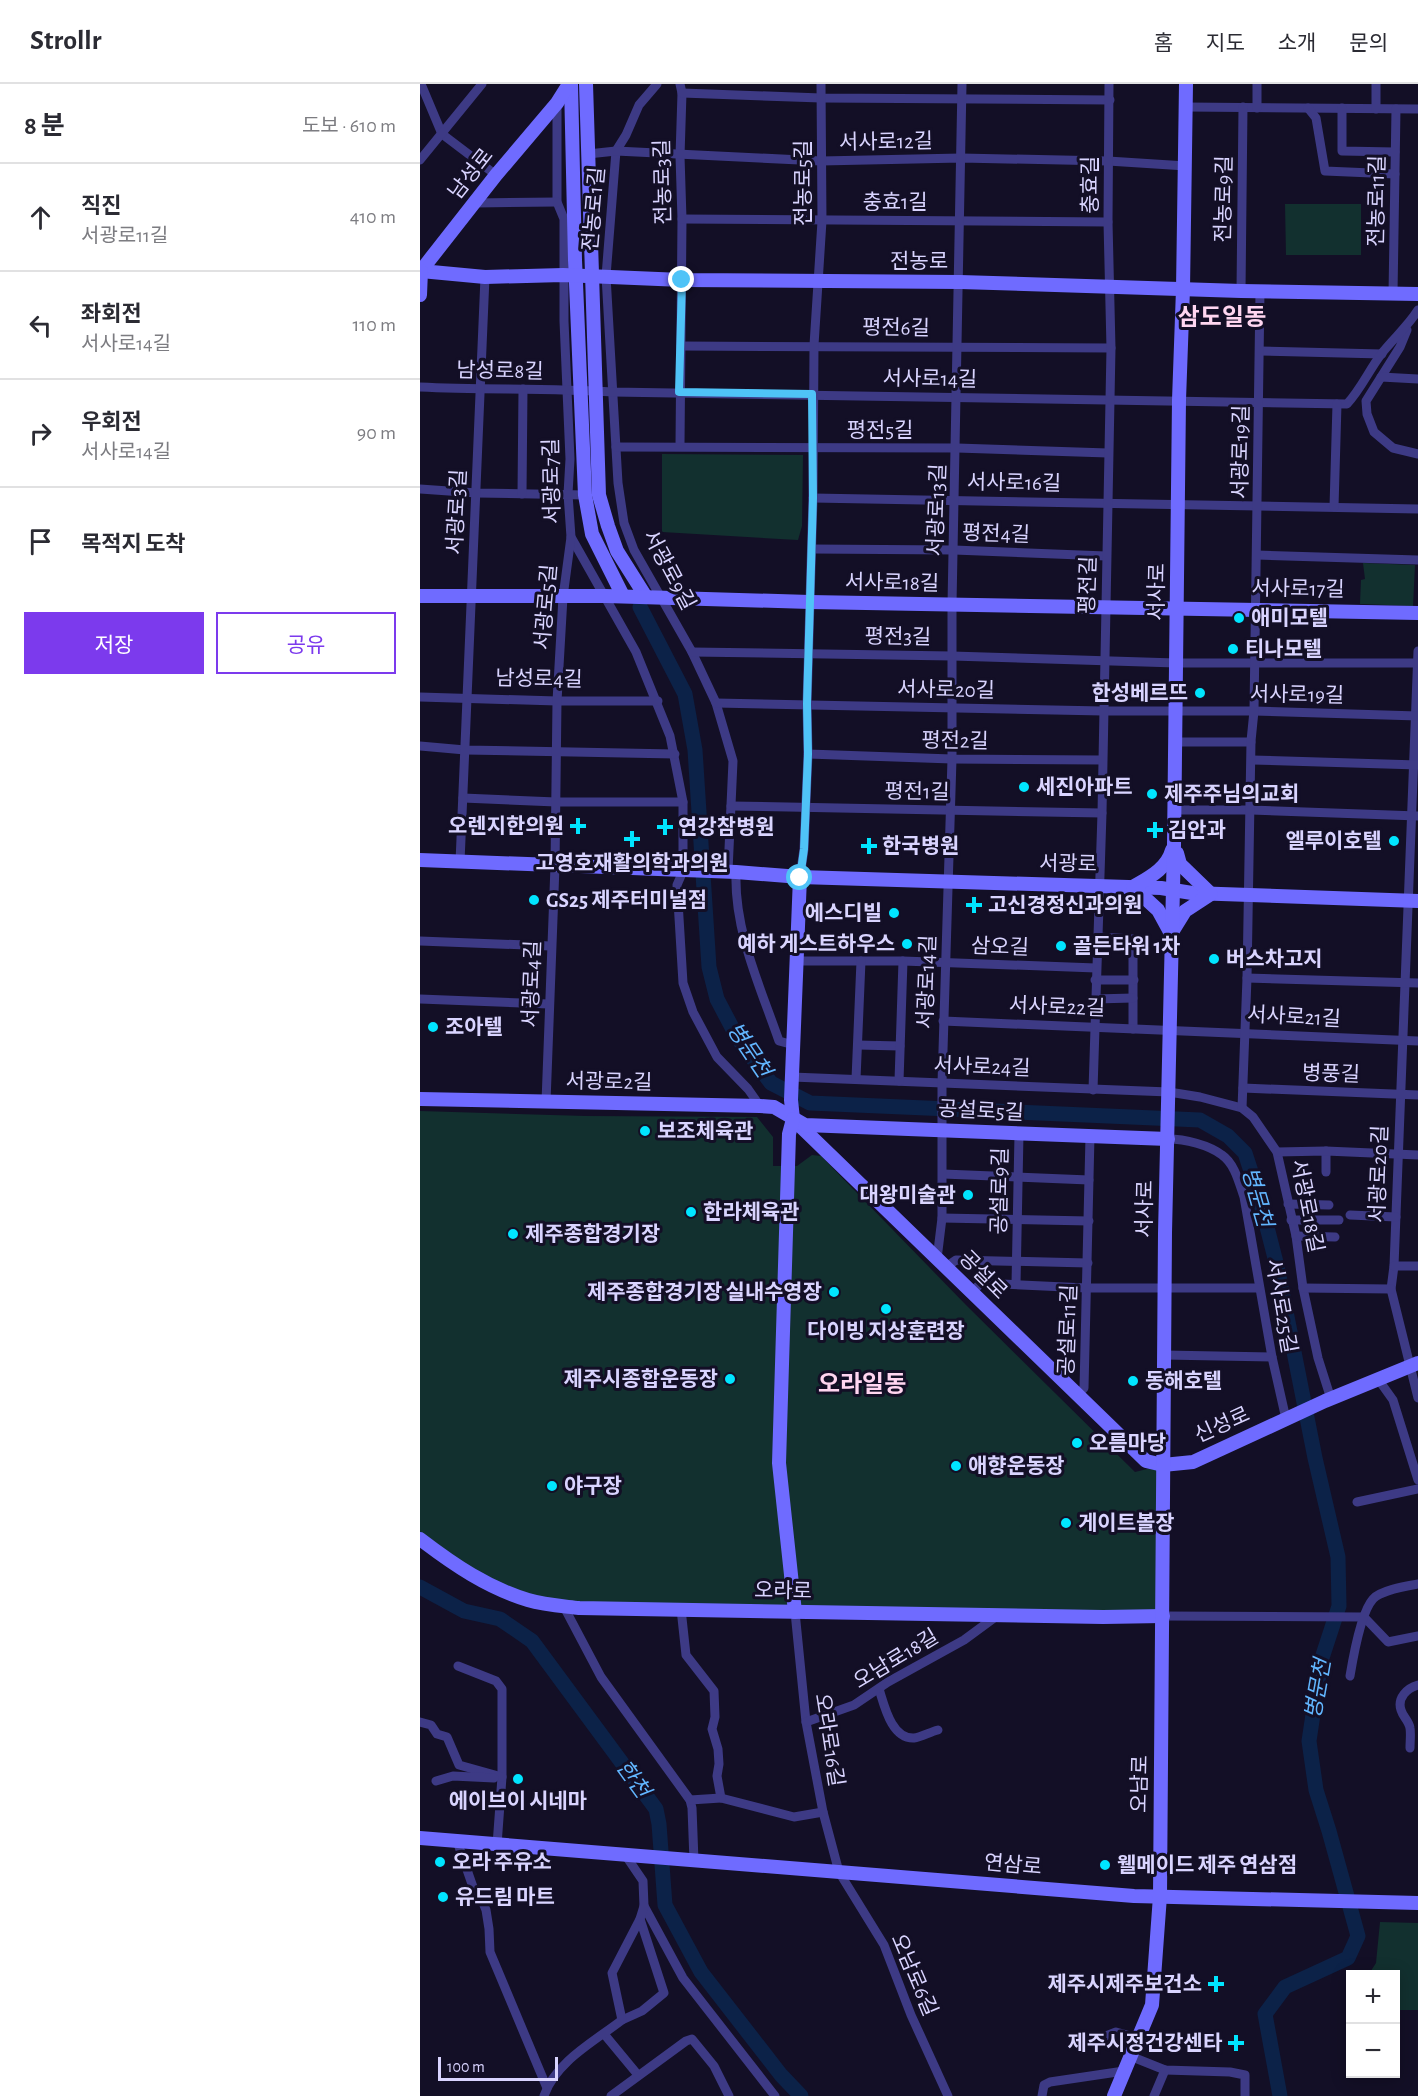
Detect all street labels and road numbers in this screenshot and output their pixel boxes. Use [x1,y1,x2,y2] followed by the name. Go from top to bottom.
[839,130,933,153] street label: 서사로12길
[651,139,674,225] street label: 전농로3길
[792,140,814,226] street label: 전농로5길
[444,144,497,203] street label: 남성로
[1212,155,1235,243] street label: 전농로9길
[1365,155,1388,247] street label: 전농로11길
[1079,156,1101,214] street label: 충효길
[579,166,608,252] street label: 전농로1길
[862,191,928,213] street label: 충효1길
[890,250,948,272] street label: 전농로
[862,316,930,339] street label: 평전6길
[456,359,544,382] street label: 남성로8길
[883,367,977,390] street label: 서사로14길
[1229,405,1252,499] street label: 서광로19길
[847,419,913,441] street label: 평전5길
[540,438,563,524] street label: 서광로7길
[924,463,949,557] street label: 서광로13길
[443,468,470,555] street label: 서광로3길
[967,471,1061,494] street label: 서사로16길
[962,521,1030,546] street label: 평전4길
[639,526,700,613] street label: 서광로9길
[1075,556,1100,614] street label: 평전길
[531,563,560,651] street label: 서광로5길
[1145,563,1168,621] street label: 서사로
[845,571,939,594] street label: 서사로18길
[1251,577,1345,600] street label: 서사로17길
[865,625,932,648] street label: 평전3길
[495,667,583,690] street label: 남성로4길
[897,678,995,701] street label: 서사로20길
[1250,683,1344,706] street label: 서사로19길
[921,729,989,752] street label: 평전2길
[884,780,950,803] street label: 평전1길
[1039,852,1097,875] street label: 서광로
[914,934,939,1030] street label: 서광로14길
[971,934,1029,959] street label: 삼오길
[519,940,544,1028] street label: 서광로4길
[1008,994,1106,1019] street label: 서사로22길
[1246,1003,1342,1030] street label: 서사로21길
[933,1054,1031,1079] street label: 서사로24길
[1302,1061,1360,1086] street label: 병풍길
[565,1070,653,1093] street label: 서광로2길
[937,1097,1025,1124] street label: 공설로5길
[1366,1125,1391,1223] street label: 서광로20길
[988,1147,1011,1235] street label: 공설로9길
[1288,1157,1327,1254] street label: 서광로18길
[1133,1180,1156,1238] street label: 서사로
[955,1246,1012,1303] street label: 공설로
[1262,1257,1301,1355] street label: 서사로25길
[1055,1284,1080,1376] street label: 공설로11길
[1191,1403,1253,1446] street label: 신성로
[754,1579,812,1602] street label: 오라로
[850,1625,942,1692] street label: 오남로18길
[811,1692,848,1788] street label: 오라로16길
[1128,1755,1151,1813] street label: 오남로
[983,1851,1043,1878] street label: 연삼로
[887,1930,942,2019] street label: 오남로6길

